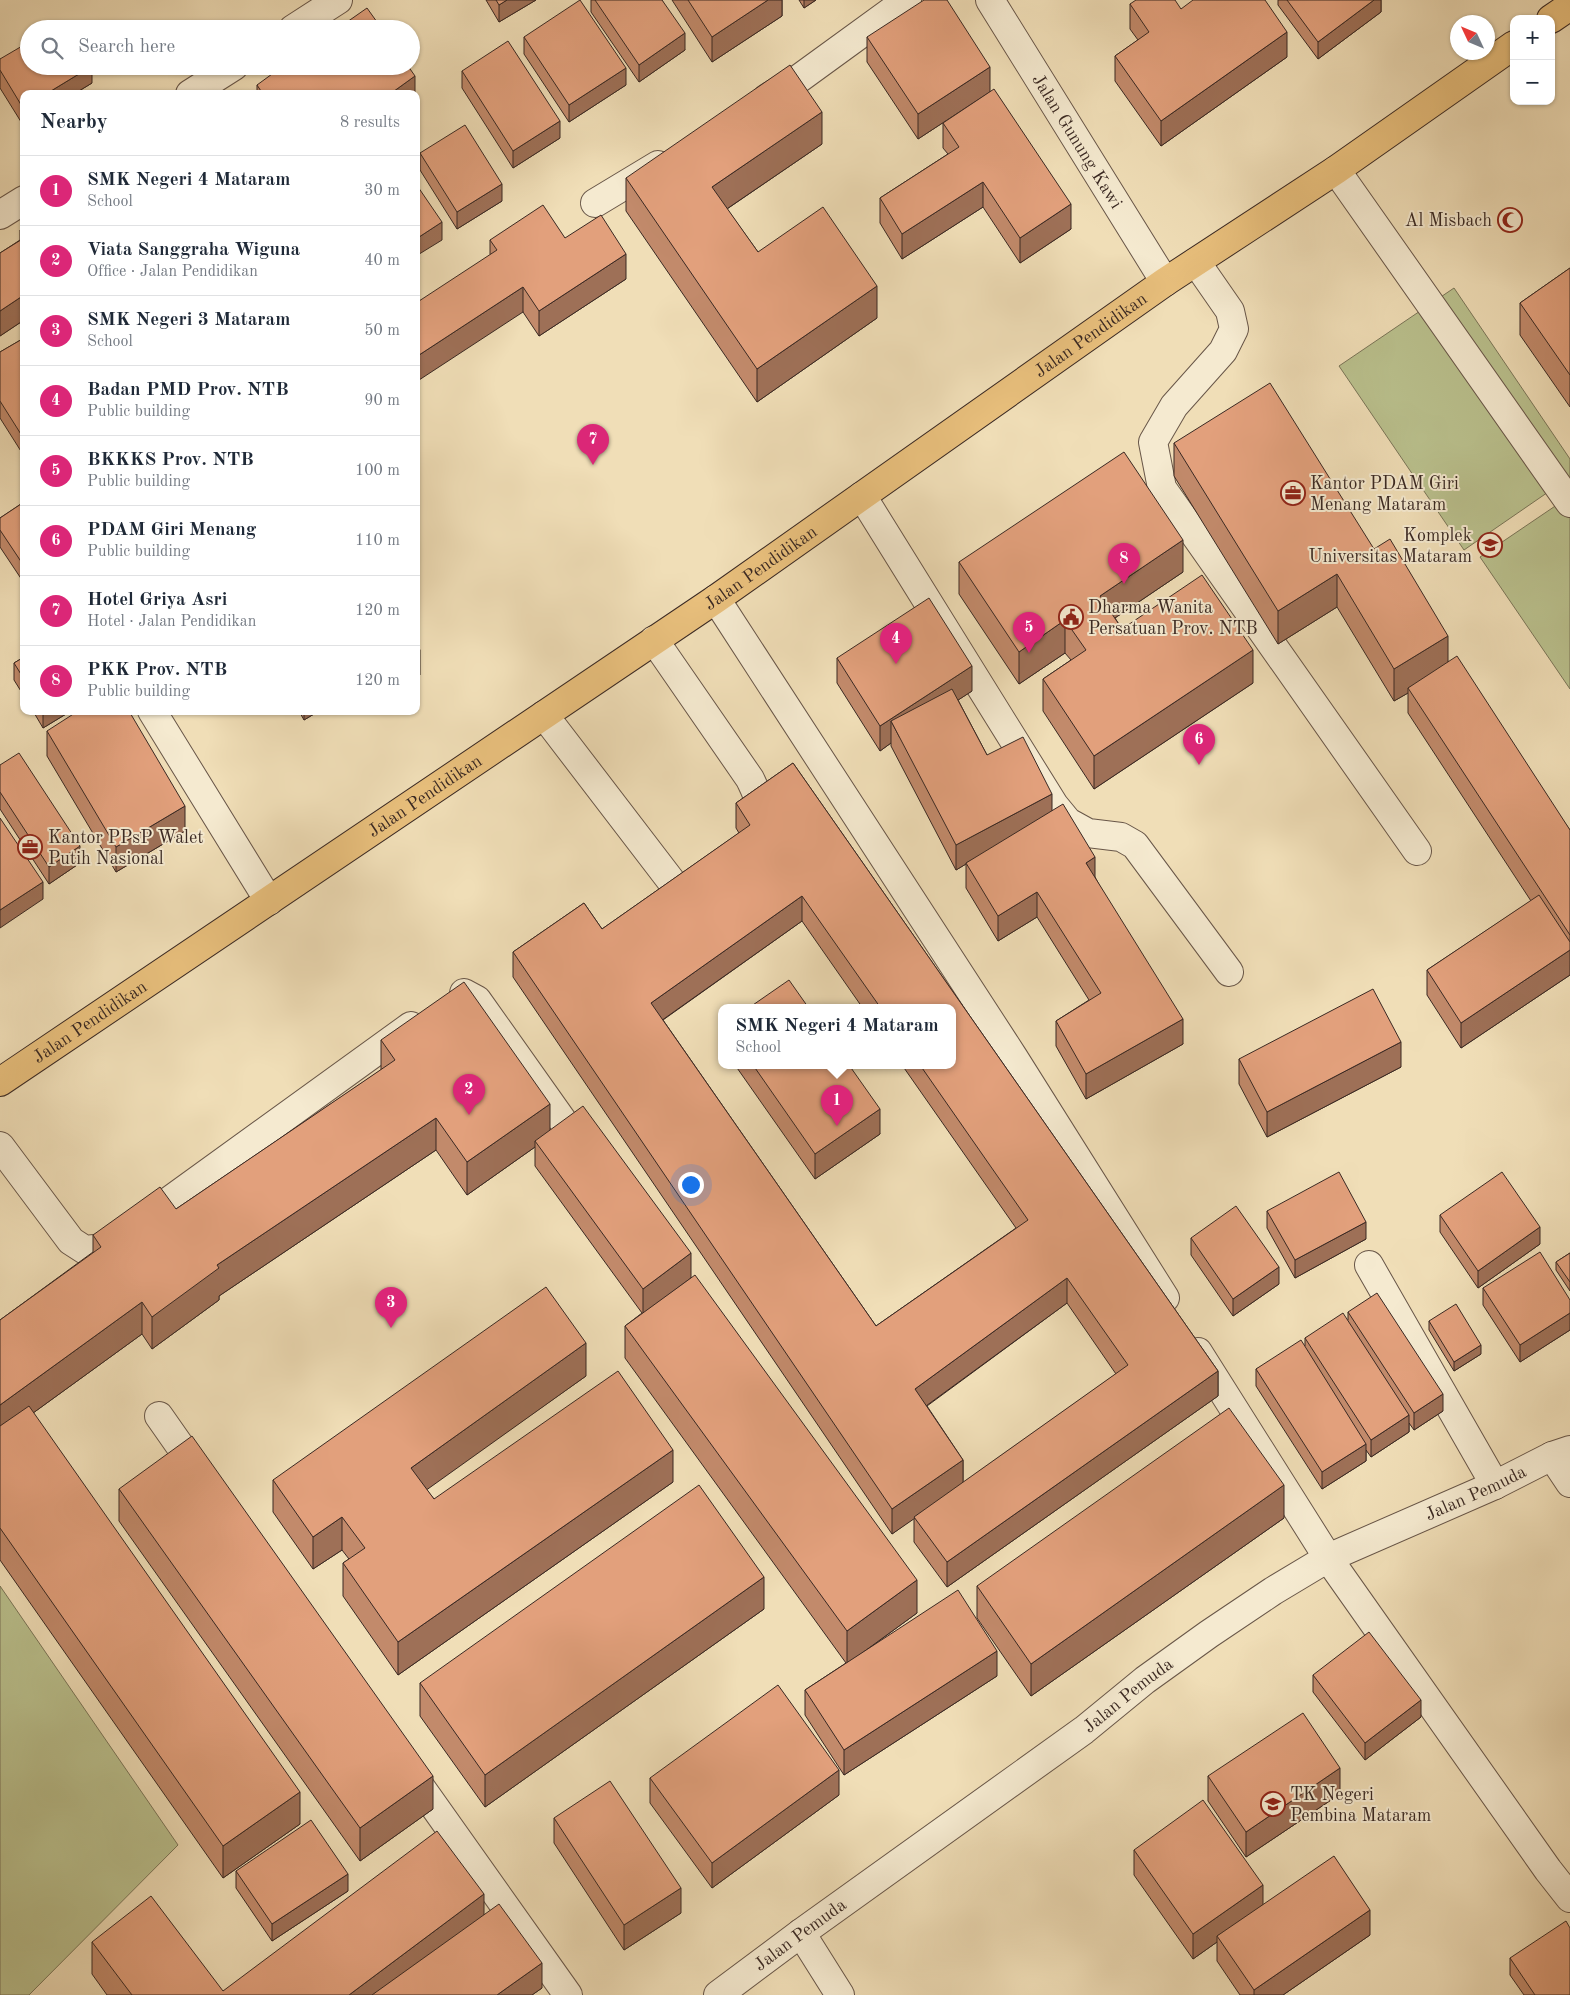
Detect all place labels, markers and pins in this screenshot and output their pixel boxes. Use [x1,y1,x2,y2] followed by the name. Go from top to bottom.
[1497,207,1523,233] mosque icon: Al Misbach
[1405,212,1492,230] place label: Al Misbach
[577,424,609,465] pin: 7
[1310,475,1459,514] place label: Kantor PDAM Giri Menang Mataram
[1280,480,1306,506] office icon: Kantor PDAM Giri Menang Mataram
[1309,527,1472,566] place label: Komplek Universitas Mataram
[1477,532,1503,558] school or university icon: Komplek Universitas Mataram
[1108,543,1140,584] pin: 8
[1088,599,1258,638] place label: Dharma Wanita Persatuan Prov. NTB
[1058,604,1084,630] public building icon: Dharma Wanita Persatuan Prov. NTB
[1013,612,1045,653] pin: 5
[880,623,912,664] pin: 4
[1183,724,1215,765] pin: 6
[48,829,204,868] place label: Kantor PPsP Walet Putih Nasional
[17,834,43,860] office icon: Kantor PPsP Walet Putih Nasional
[453,1074,485,1115] pin: 2
[821,1085,853,1126] pin: 1
[375,1287,407,1328] pin: 3
[1290,1786,1431,1825] place label: TK Negeri Pembina Mataram
[1260,1791,1286,1817] school or university icon: TK Negeri Pembina Mataram

